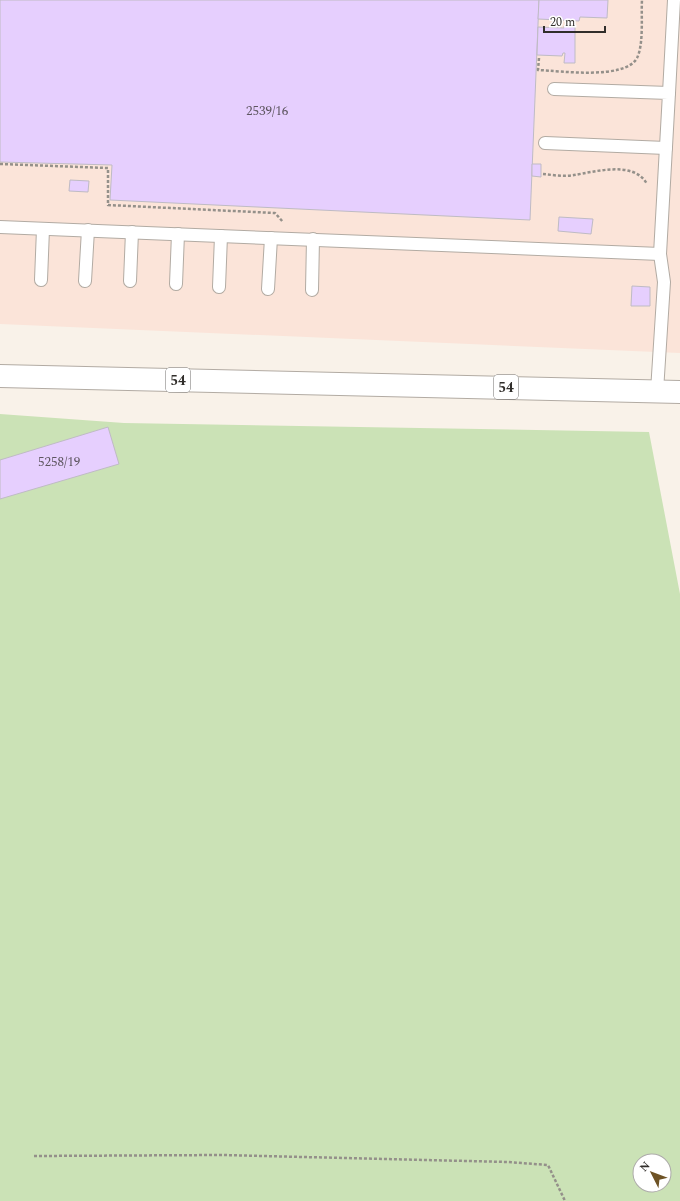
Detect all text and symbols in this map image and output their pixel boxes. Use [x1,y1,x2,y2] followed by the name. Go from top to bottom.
[544,8,605,34] scale bar
[550,13,575,32] text: 20 m
[246,101,289,121] house number: 2539/16
[166,368,190,392] road number: 54
[494,375,518,399] road number: 54
[38,452,81,472] house number: 5258/19
[632,1153,672,1193] north arrow
[636,1158,654,1176] text: N

